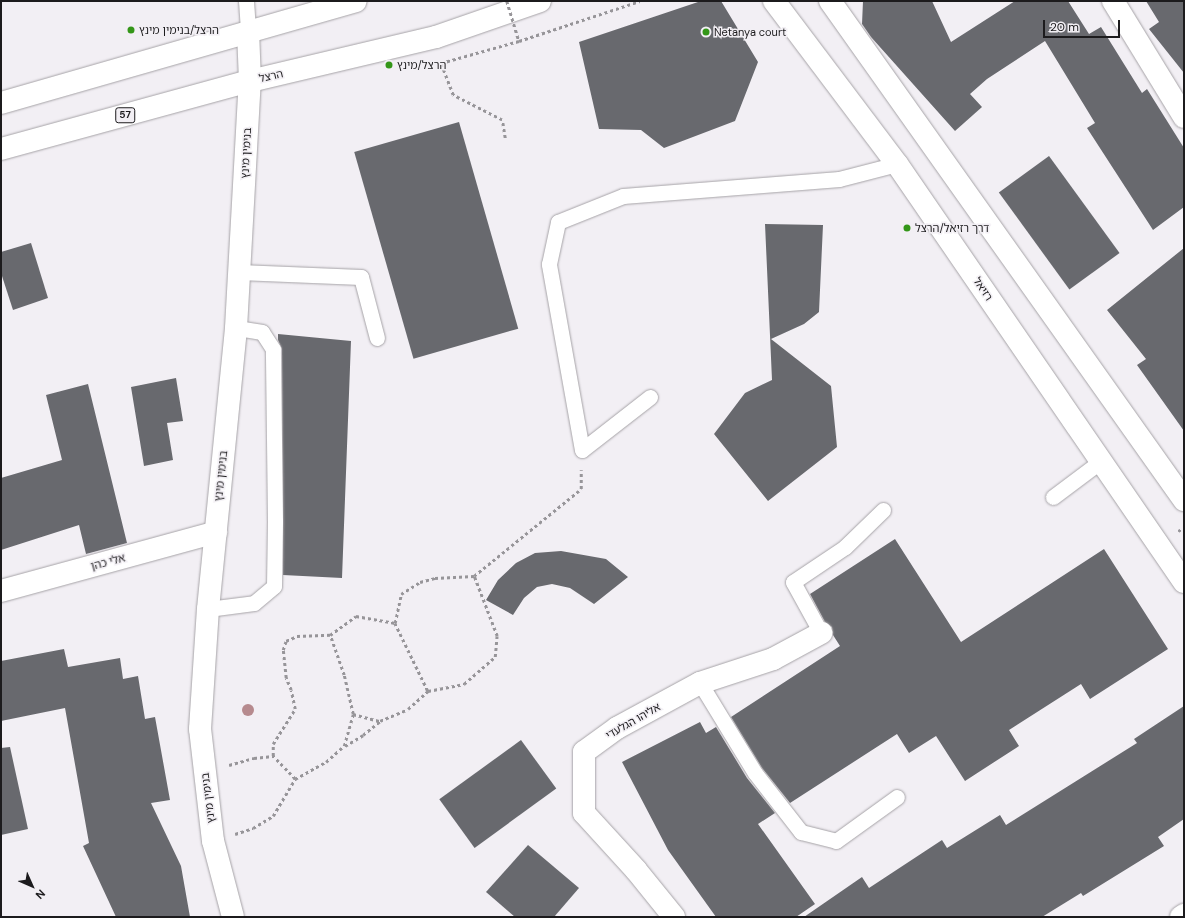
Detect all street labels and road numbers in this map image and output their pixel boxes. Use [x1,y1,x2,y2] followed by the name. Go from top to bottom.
[258,67,284,85] street label: הרצל
[115,107,135,123] road number: 57
[238,127,254,179] street label: בנימין מינץ
[970,275,996,303] street label: רזיאל
[212,450,230,502] street label: בנימין מינץ
[89,551,127,573] street label: אלי כהן
[603,700,663,742] street label: אליהו הגלעדי
[198,772,218,824] street label: בנימין מינץ

